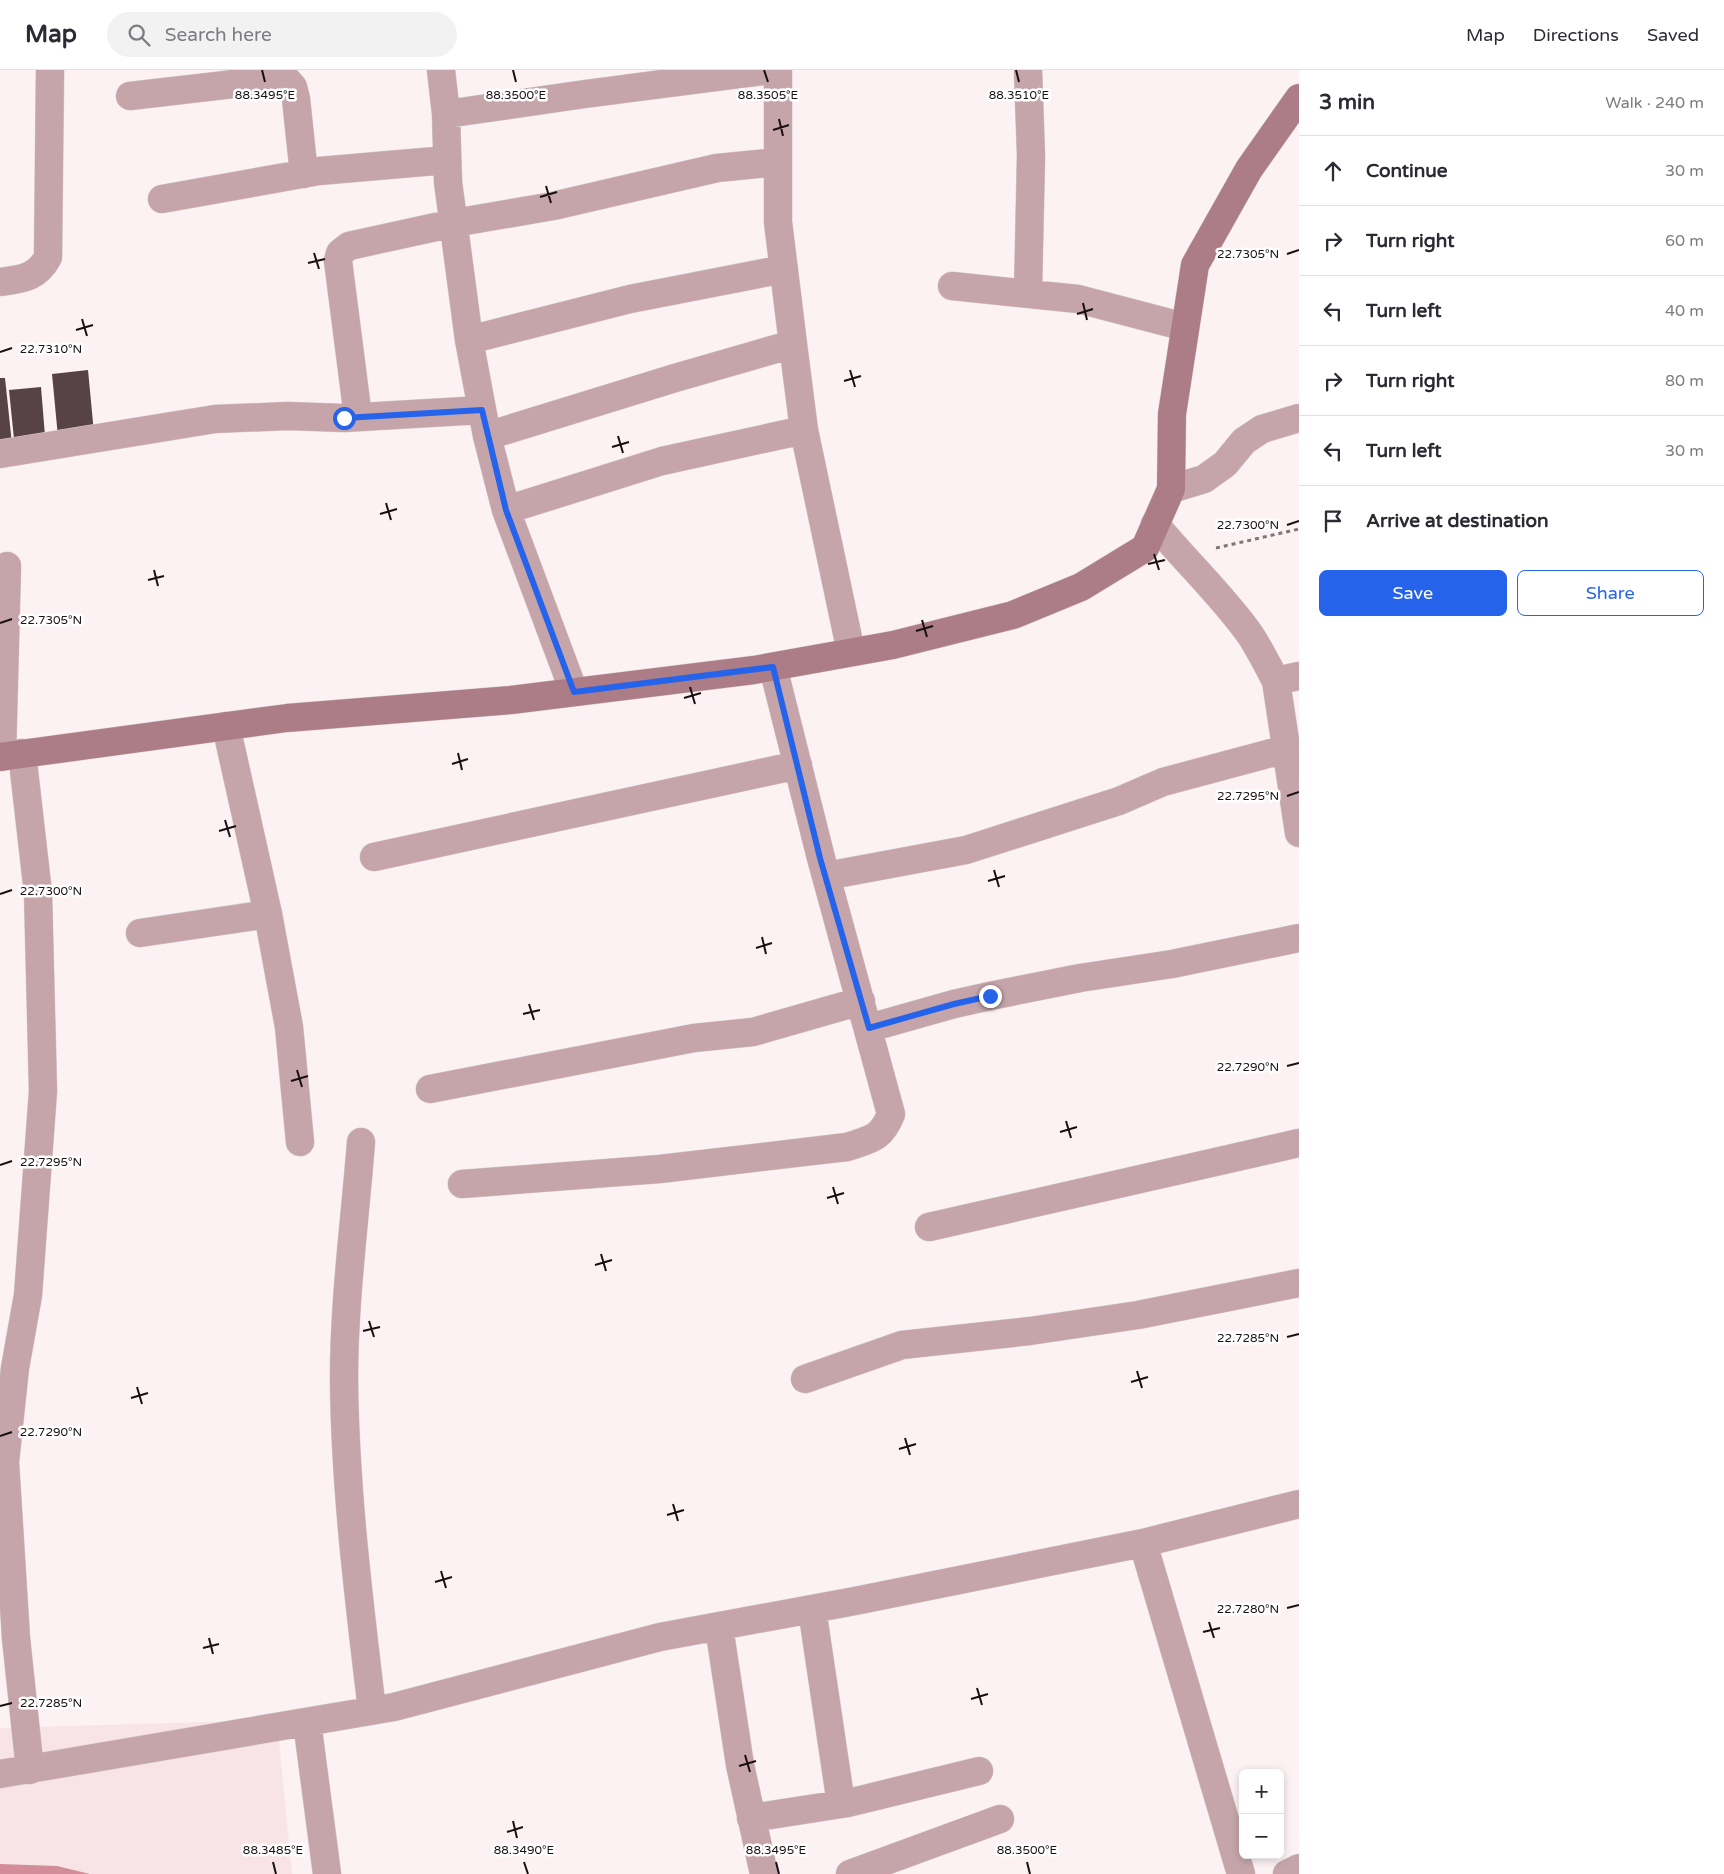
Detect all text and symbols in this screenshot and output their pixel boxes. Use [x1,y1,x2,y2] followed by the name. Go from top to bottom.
[107,12,457,57] search box
[25,20,77,49] text: Map
[125,21,153,49] icon: search
[165,24,272,46] text: Search here
[1466,24,1505,46] text: Map
[1533,24,1619,46] text: Directions
[1647,24,1699,46] text: Saved
[235,88,295,102] text: 88.3495°E
[486,88,547,102] text: 88.3500°E
[738,88,798,102] text: 88.3505°E
[989,88,1050,102] text: 88.3510°E
[1319,90,1375,115] text: 3 min
[1605,93,1704,113] text: Walk · 240 m
[1319,157,1347,185] icon: ahead
[1366,160,1448,182] text: Continue
[1665,161,1704,181] text: 30 m
[1319,227,1347,255] icon: right
[1366,230,1454,252] text: Turn right
[1665,231,1704,251] text: 60 m
[1217,247,1279,261] text: 22.7305°N
[1319,297,1347,325] icon: left
[1366,300,1442,322] text: Turn left
[1665,301,1704,321] text: 40 m
[20,342,82,356] text: 22.7310°N
[1319,367,1347,395] icon: right
[1366,370,1454,392] text: Turn right
[1665,371,1704,391] text: 80 m
[333,407,356,430] route start
[1319,437,1347,465] icon: left
[1366,440,1442,462] text: Turn left
[1665,441,1704,461] text: 30 m
[1319,507,1347,535] icon: arrive
[1366,510,1549,532] text: Arrive at destination
[1217,518,1279,532] text: 22.7300°N
[1319,570,1507,616] button: Save
[1517,570,1704,616] button: Share
[20,613,82,627] text: 22.7305°N
[1217,789,1279,803] text: 22.7295°N
[20,884,82,898] text: 22.7300°N
[979,985,1002,1008] route end
[1217,1060,1279,1074] text: 22.7290°N
[20,1155,82,1169] text: 22.7295°N
[1217,1331,1279,1345] text: 22.7285°N
[20,1425,82,1439] text: 22.7290°N
[1217,1602,1279,1616] text: 22.7280°N
[20,1696,82,1710] text: 22.7285°N
[1239,1769,1284,1859] map controls
[1239,1769,1284,1814] button: +
[1239,1814,1284,1859] button: −
[243,1843,303,1857] text: 88.3485°E
[494,1843,555,1857] text: 88.3490°E
[746,1843,806,1857] text: 88.3495°E
[997,1843,1058,1857] text: 88.3500°E

